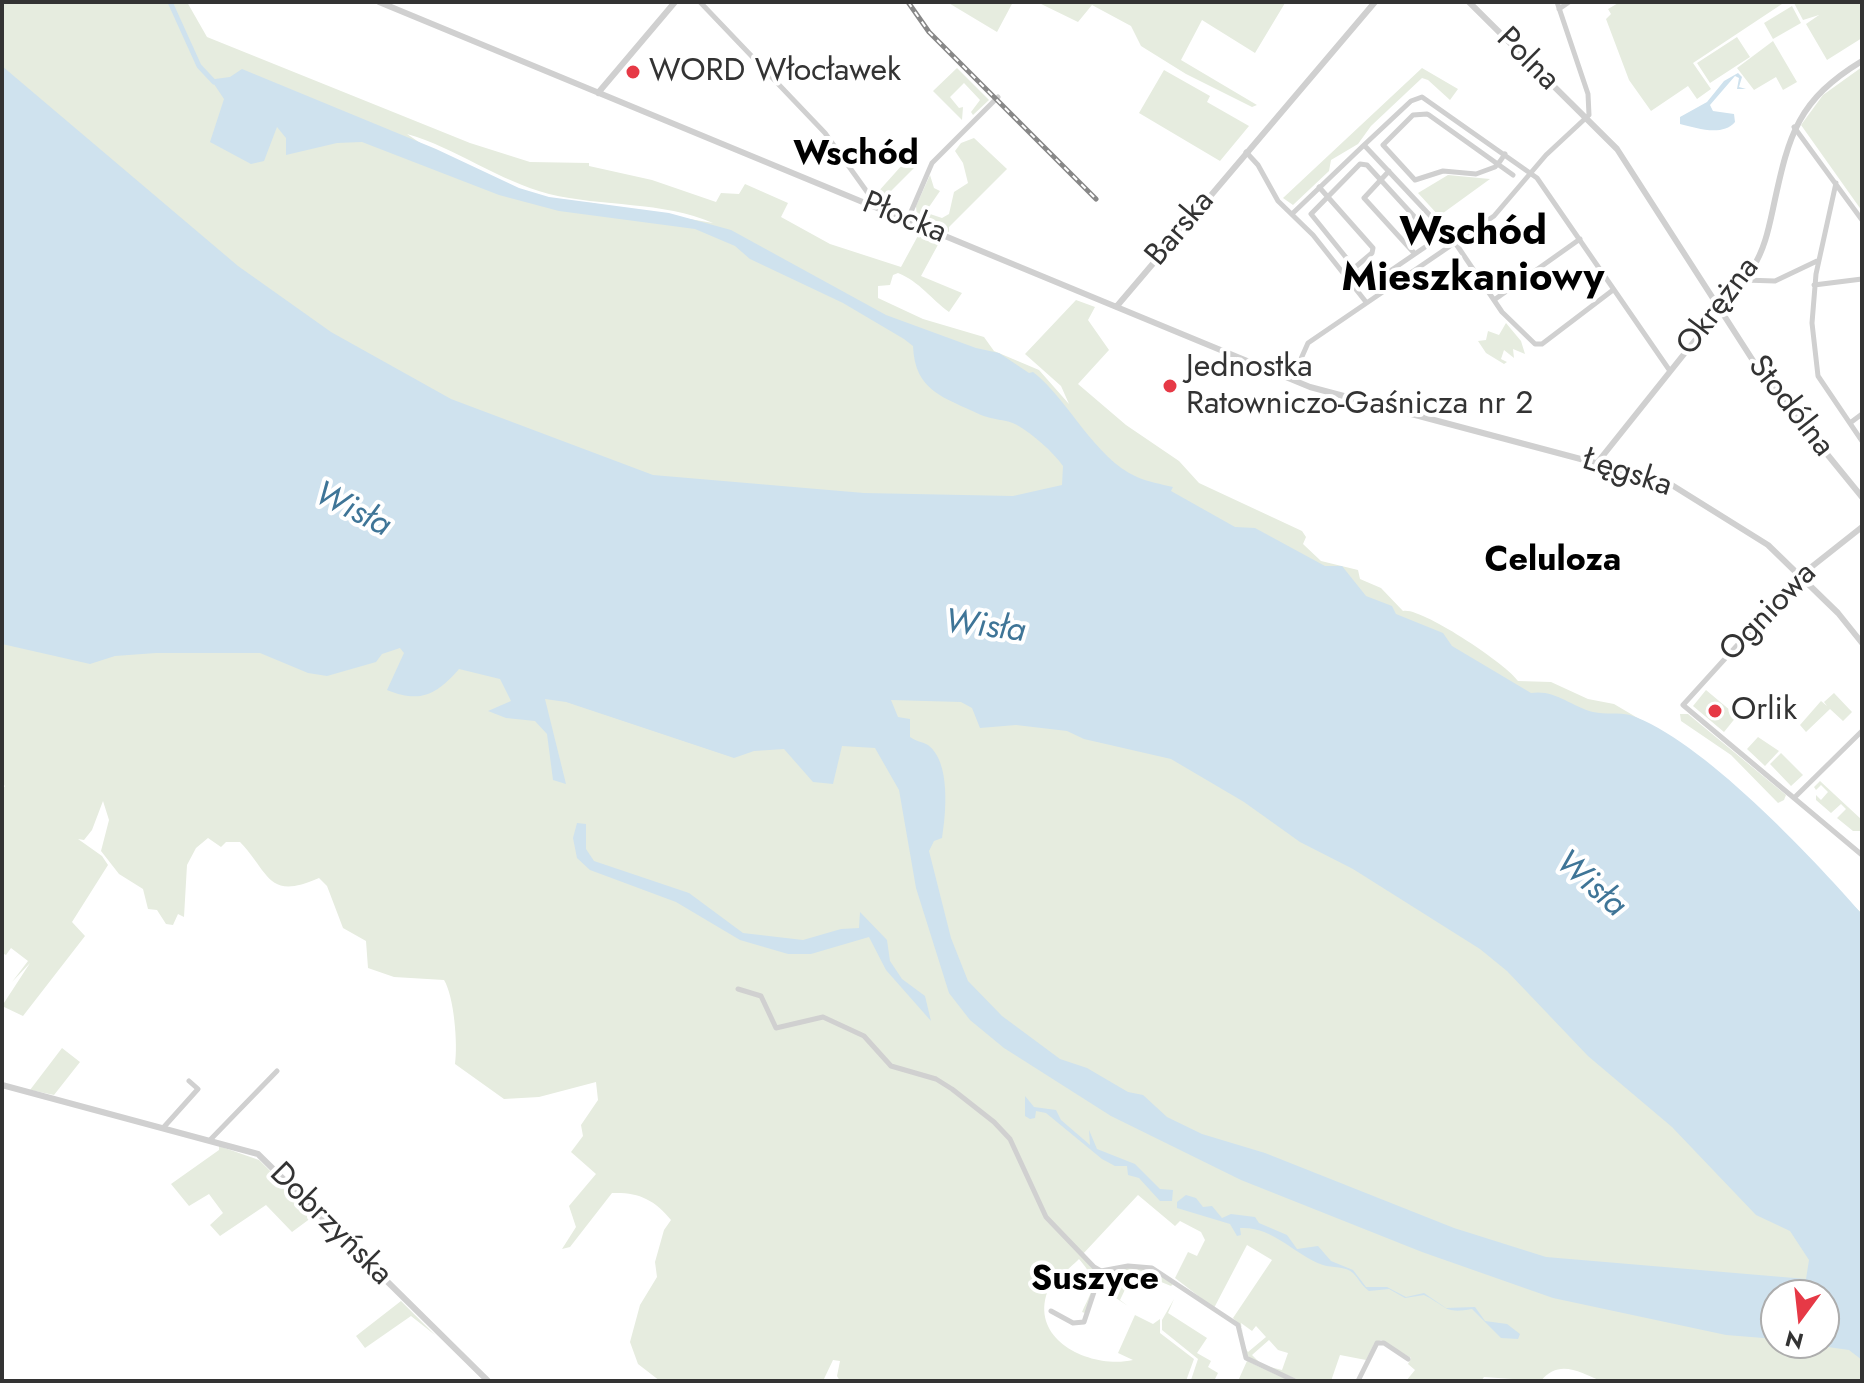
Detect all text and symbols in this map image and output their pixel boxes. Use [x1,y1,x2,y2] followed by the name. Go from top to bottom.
[1487,20,1567,100] street label: Polna
[649,53,901,91] place label: WORD Włocławek
[624,63,642,81] marker: WORD Włocławek
[793,136,919,176] district label: Wschód
[1138,183,1224,275] street label: Barska
[856,185,952,253] street label: Płocka
[1342,210,1604,304] district label: Wschód Mieszkaniowy
[1670,250,1768,364] street label: Okrężna
[1186,349,1533,424] place label: Jednostka Ratowniczo-Gaśnicza nr 2
[1739,349,1841,465] street label: Stodólna
[1161,377,1179,395] marker: Jednostka Ratowniczo-Gaśnicza nr 2
[1578,442,1676,506] street label: Łęgska
[307,474,397,548] water label: Wisła
[1485,542,1621,582] district label: Celuloza
[1713,556,1825,670] street label: Ogniowa
[942,603,1028,653] water label: Wisła
[1731,692,1797,730] place label: Orlik
[1706,702,1724,720] marker: Orlik
[1546,843,1634,927] water label: Wisła
[261,1156,399,1294] street label: Dobrzyńska
[1031,1261,1159,1301] district label: Suszyce
[1760,1279,1840,1359] north arrow
[1782,1323,1807,1358] text: N

